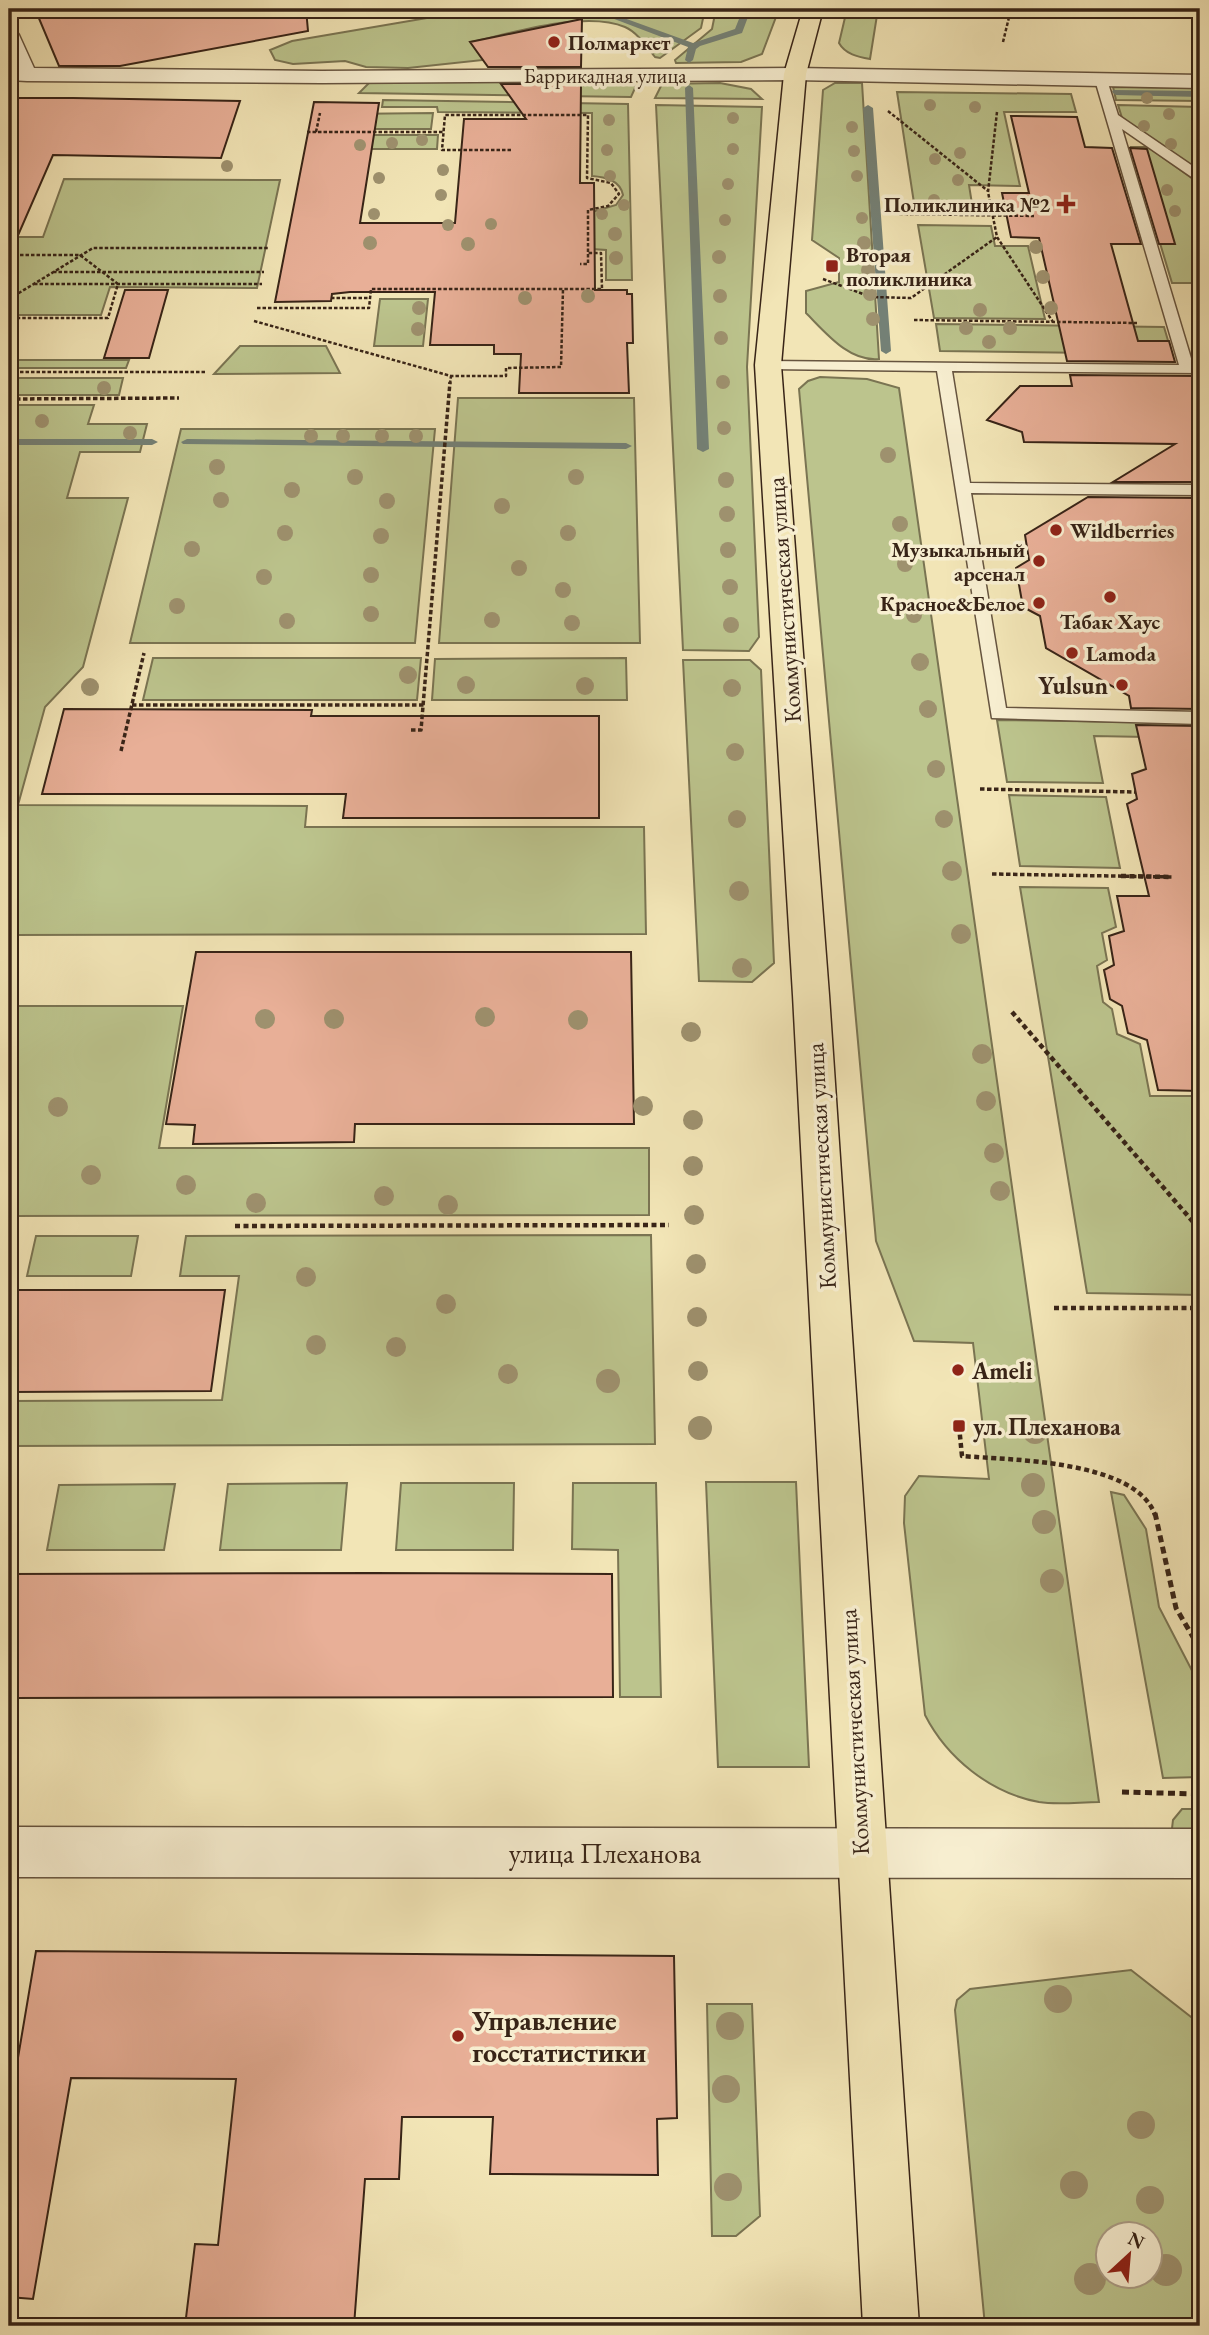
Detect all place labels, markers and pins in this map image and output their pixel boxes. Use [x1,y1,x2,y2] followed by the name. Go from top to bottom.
[568,29,671,56] place label: Полмаркет
[546,34,562,50] marker: Полмаркет
[884,191,1050,218] place label: Поликлиника №2
[1056,194,1076,214] marker: Поликлиника №2
[846,241,973,292] place label: Вторая поликлиника
[824,258,840,274] marker: Вторая поликлиника
[1070,517,1174,544] place label: Wildberries
[1048,522,1064,538] marker: Wildberries
[891,536,1025,587] place label: Музыкальный арсенал
[1031,553,1047,569] marker: Музыкальный арсенал
[1102,589,1118,605] marker: Табак Хаус
[880,590,1025,617] place label: Красное&Белое
[1031,595,1047,611] marker: Красное&Белое
[1060,608,1161,635] place label: Табак Хаус
[1086,640,1157,667] place label: Lamoda
[1064,645,1080,661] marker: Lamoda
[1038,670,1108,701] place label: Yulsun
[1114,677,1130,693] marker: Yulsun
[971,1355,1033,1386] place label: Ameli
[950,1362,966,1378] marker: Ameli
[973,1411,1121,1443] place label: ул. Плеханова
[951,1418,967,1434] marker: ул. Плеханова
[471,2002,646,2070] place label: Управление госстатистики
[450,2028,466,2044] marker: Управление госстатистики

